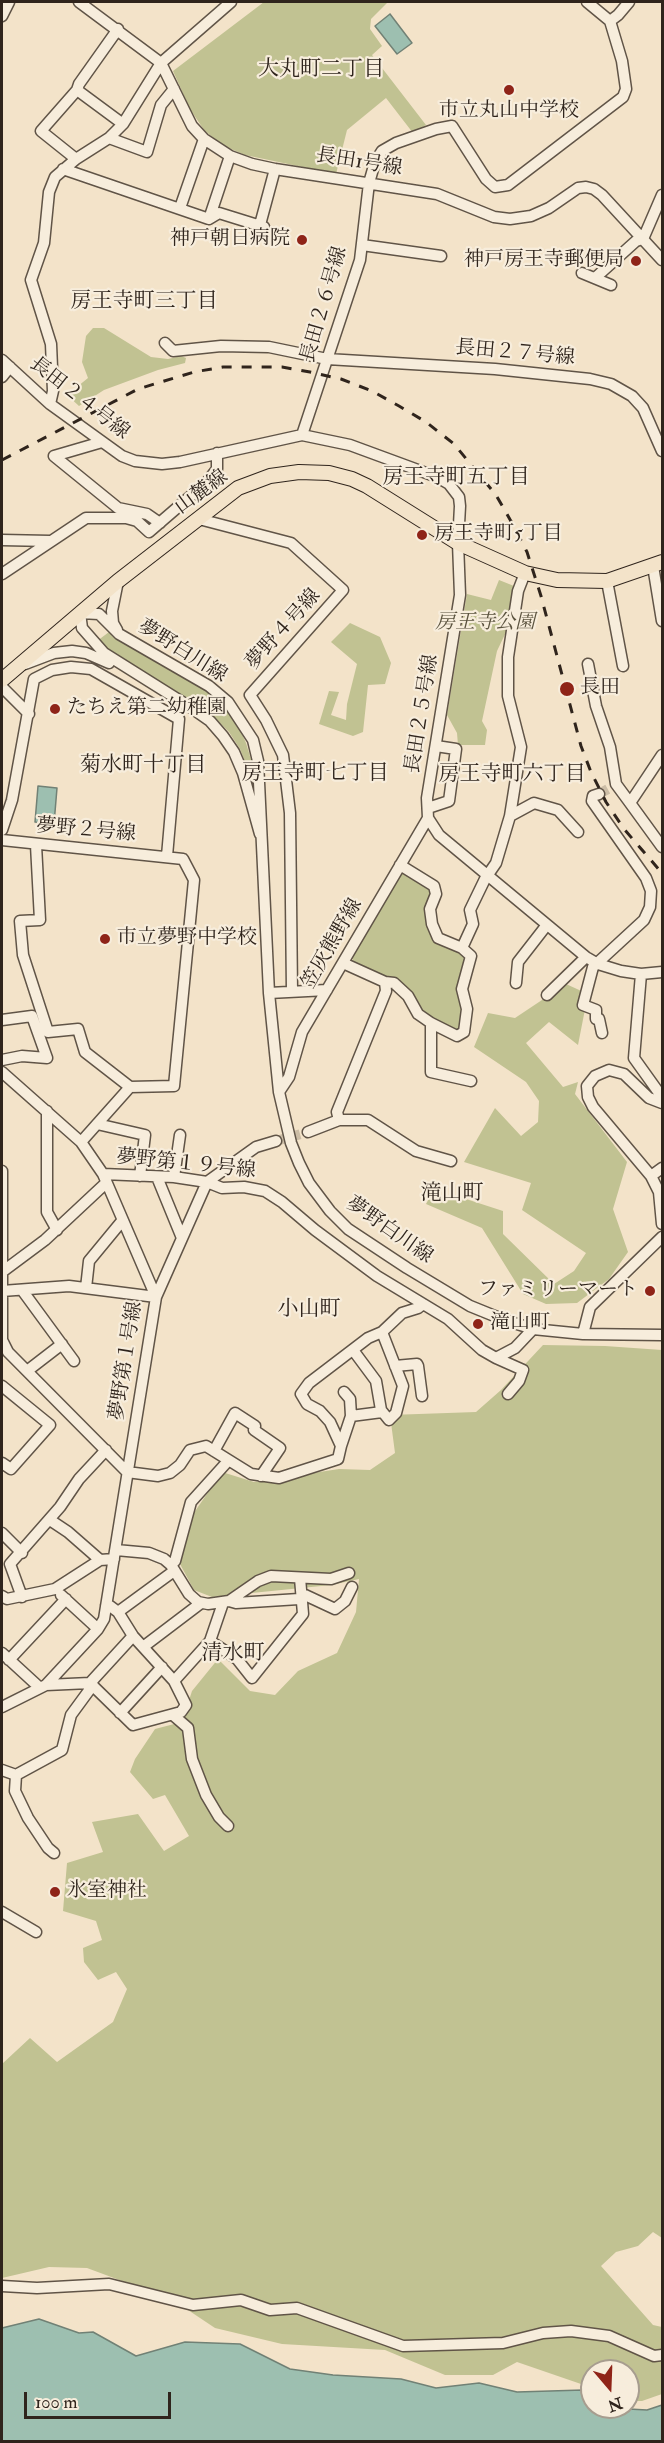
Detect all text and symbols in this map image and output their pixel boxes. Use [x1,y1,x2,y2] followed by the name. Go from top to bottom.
[258,57,384,83] district label: 大丸町二丁目
[502,83,516,97] marker: 市立丸山中学校
[439,100,579,124] place label: 市立丸山中学校
[314,144,404,182] street label: 長田1号線
[170,228,290,252] place label: 神戸朝日病院
[295,233,309,247] marker: 神戸朝日病院
[297,244,353,366] street label: 長田２６号線
[464,249,624,273] place label: 神戸房王寺郵便局
[629,254,643,268] marker: 神戸房王寺郵便局
[71,289,217,315] district label: 房王寺町三丁目
[454,337,576,371] street label: 長田２７号線
[24,353,134,445] street label: 長田２４号線
[383,465,529,491] district label: 房王寺町五丁目
[171,466,233,520] street label: 山麓線
[434,523,563,547] place label: 房王寺町5丁目
[415,528,429,542] marker: 房王寺町5丁目
[242,585,326,675] street label: 夢野４号線
[435,612,535,636] park label: 房王寺公園
[133,615,231,689] street label: 夢野白川線
[402,653,444,775] street label: 長田２５号線
[580,677,620,701] place label: 長田
[558,680,576,698] marker: 長田
[67,697,227,721] place label: たちえ第二幼稚園
[48,702,62,716] marker: たちえ第二幼稚園
[80,753,206,779] district label: 菊水町十丁目
[242,761,388,787] district label: 房王寺町七丁目
[439,762,585,788] district label: 房王寺町六丁目
[35,815,137,847] street label: 夢野２号線
[298,895,368,993] street label: 笠灰熊野線
[117,927,257,951] place label: 市立夢野中学校
[98,932,112,946] marker: 市立夢野中学校
[115,1146,257,1184] street label: 夢野第１９号線
[421,1181,483,1207] district label: 滝山町
[341,1192,437,1270] street label: 夢野白川線
[478,1279,638,1303] place label: ファミリーマート
[643,1284,657,1298] marker: ファミリーマート
[278,1297,340,1323] district label: 小山町
[106,1300,148,1422] street label: 夢野第１号線
[490,1312,550,1336] place label: 滝山町
[471,1317,485,1331] marker: 滝山町
[202,1641,264,1667] district label: 清水町
[67,1880,147,1904] place label: 氷室神社
[48,1885,62,1899] marker: 氷室神社
[580,2359,640,2419] north arrow
[27,2380,174,2418] scale bar
[35,2391,78,2414] text: 100 m
[605,2392,625,2416] text: N

